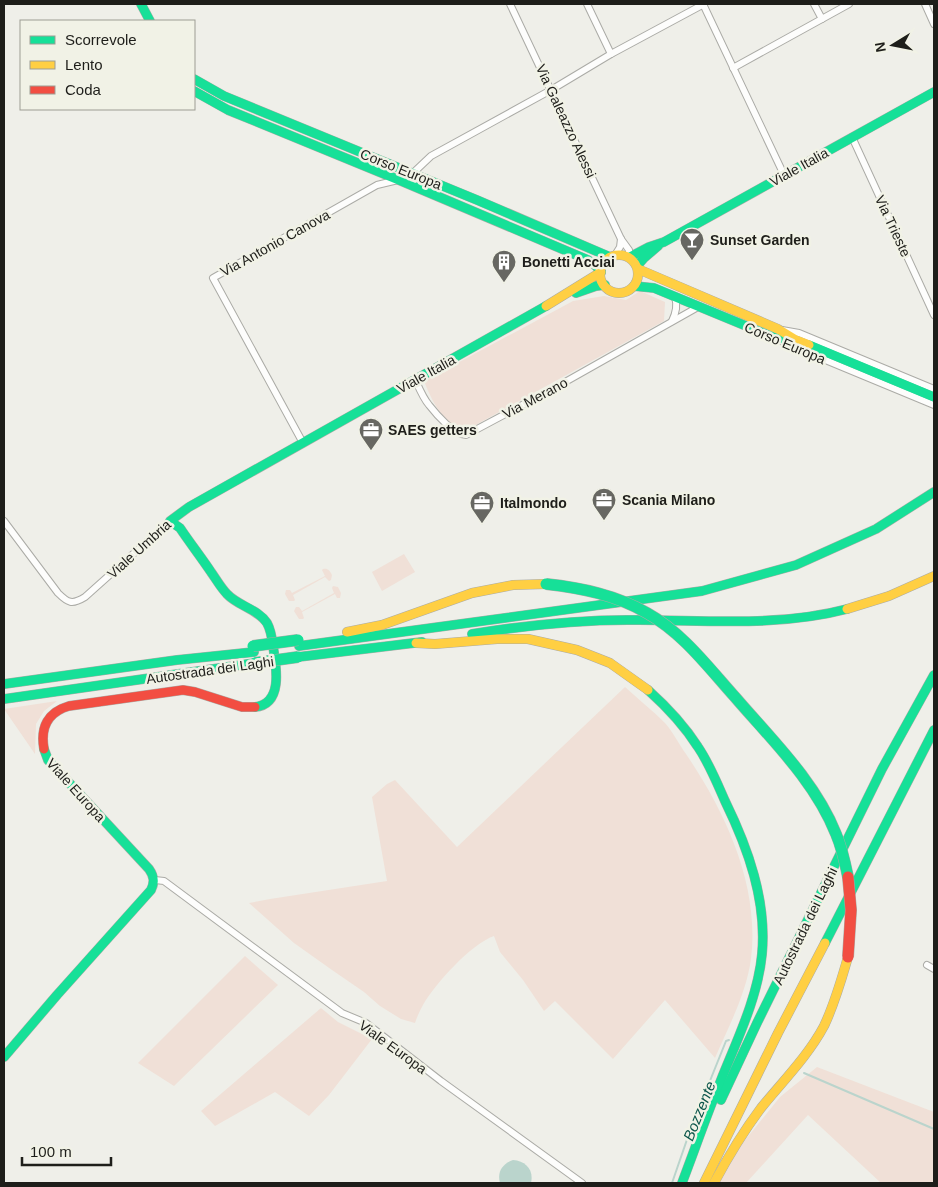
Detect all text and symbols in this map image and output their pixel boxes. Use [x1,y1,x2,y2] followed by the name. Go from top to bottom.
[20,20,195,110] legend
[868,20,918,70] north arrow
[65,31,137,48] text: Scorrevole
[871,41,889,54] text: N
[65,56,103,73] text: Lento
[533,62,599,180] street label: Via Galeazzo Alessi
[65,81,102,98] text: Coda
[767,144,831,190] street label: Viale Italia
[358,145,444,193] street label: Corso Europa
[872,193,914,259] street label: Via Trieste
[217,206,333,280] street label: Via Antonio Canova
[679,227,705,261] bar icon: Sunset Garden
[710,232,810,248] place label: Sunset Garden
[491,249,517,283] building icon: Bonetti Acciai
[522,254,615,270] place label: Bonetti Acciai
[742,319,828,367] street label: Corso Europa
[394,351,458,397] street label: Viale Italia
[500,374,570,422] street label: Via Merano
[358,417,384,451] office icon: SAES getters
[388,422,477,438] place label: SAES getters
[591,487,617,521] office icon: Scania Milano
[469,490,495,524] office icon: Italmondo
[622,492,715,508] place label: Scania Milano
[500,495,567,511] place label: Italmondo
[104,516,174,582] street label: Viale Umbria
[145,653,275,687] street label: Autostrada dei Laghi
[43,755,109,825] street label: Viale Europa
[770,865,840,987] street label: Autostrada dei Laghi
[356,1017,430,1077] street label: Viale Europa
[679,1079,719,1143] water label: Bozzente
[22,1134,111,1166] scale bar
[30,1143,72,1160] text: 100 m

